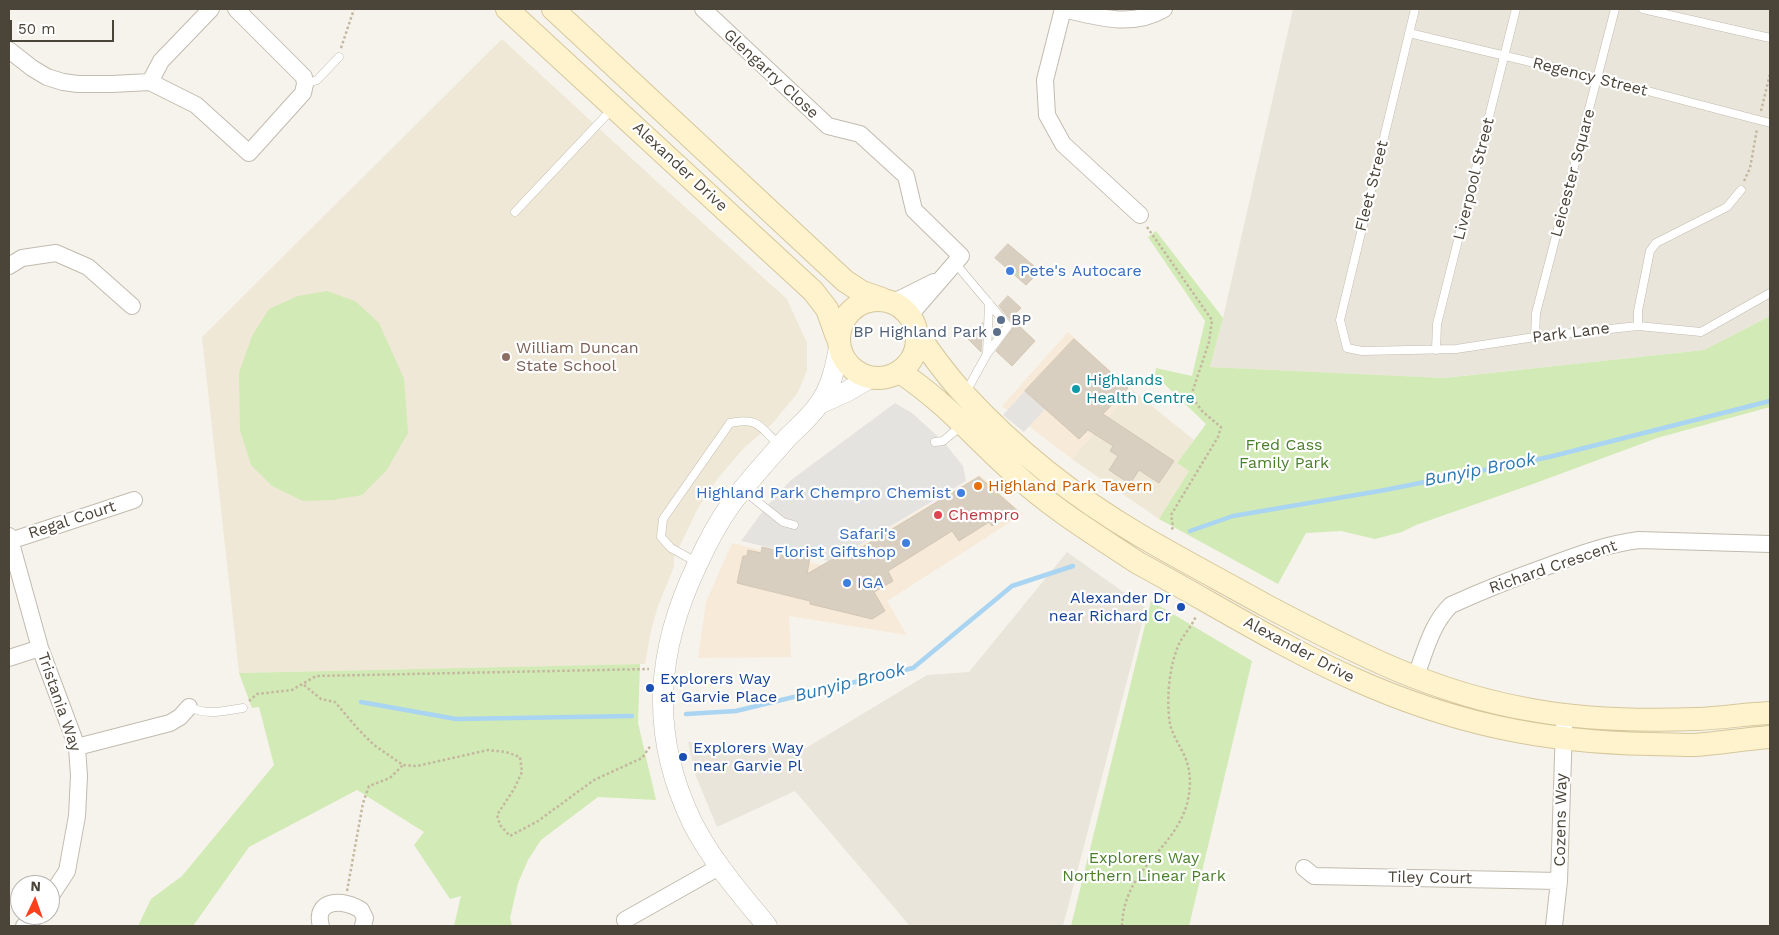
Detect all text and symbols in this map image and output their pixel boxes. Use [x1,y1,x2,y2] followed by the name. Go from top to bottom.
[12,10,116,42] scale bar
[18,20,55,38] text: 50 m
[719,25,823,123] street label: Glengarry Close
[1531,53,1649,101] street label: Regency Street
[1547,107,1599,239] street label: Leicester Square
[1449,116,1499,242] street label: Liverpool Street
[629,118,731,216] street label: Alexander Drive
[1351,138,1393,234] street label: Fleet Street
[1020,261,1142,281] place label: Pete's Autocare
[1004,265,1016,277] marker: Pete's Autocare
[1011,310,1031,330] place label: BP
[995,314,1007,326] marker: BP
[1531,319,1611,347] street label: Park Lane
[853,322,987,342] place label: BP Highland Park
[991,326,1003,338] marker: BP Highland Park
[516,338,639,376] place label: William Duncan State School
[500,351,512,363] marker: William Duncan State School
[1086,370,1195,408] place label: Highlands Health Centre
[1070,383,1082,395] marker: Highlands Health Centre
[1239,435,1329,473] park label: Fred Cass Family Park
[1422,449,1538,491] water label: Bunyip Brook
[988,476,1152,496] place label: Highland Park Tavern
[972,480,984,492] marker: Highland Park Tavern
[696,483,951,503] place label: Highland Park Chempro Chemist
[955,487,967,499] marker: Highland Park Chempro Chemist
[26,497,118,543] street label: Regal Court
[948,505,1019,525] place label: Chempro
[932,509,944,521] marker: Chempro
[774,524,896,562] place label: Safari's Florist Giftshop
[1486,536,1620,598] street label: Richard Crescent
[900,537,912,549] marker: Safari's Florist Giftshop
[857,573,884,593] place label: IGA
[841,577,853,589] marker: IGA
[1049,588,1171,626] place label: Alexander Dr near Richard Cr
[1175,601,1187,613] marker: Alexander Dr near Richard Cr
[1240,613,1358,687] street label: Alexander Drive
[33,650,85,754] street label: Tristania Way
[792,659,908,707] water label: Bunyip Brook
[660,669,777,707] place label: Explorers Way at Garvie Place
[644,682,656,694] marker: Explorers Way at Garvie Place
[693,738,803,776] place label: Explorers Way near Garvie Pl
[677,751,689,763] marker: Explorers Way near Garvie Pl
[1551,773,1571,867] street label: Cozens Way
[1062,848,1226,886] park label: Explorers Way Northern Linear Park
[1388,868,1472,888] street label: Tiley Court
[10,875,60,925] north arrow
[30,878,41,894] text: N

